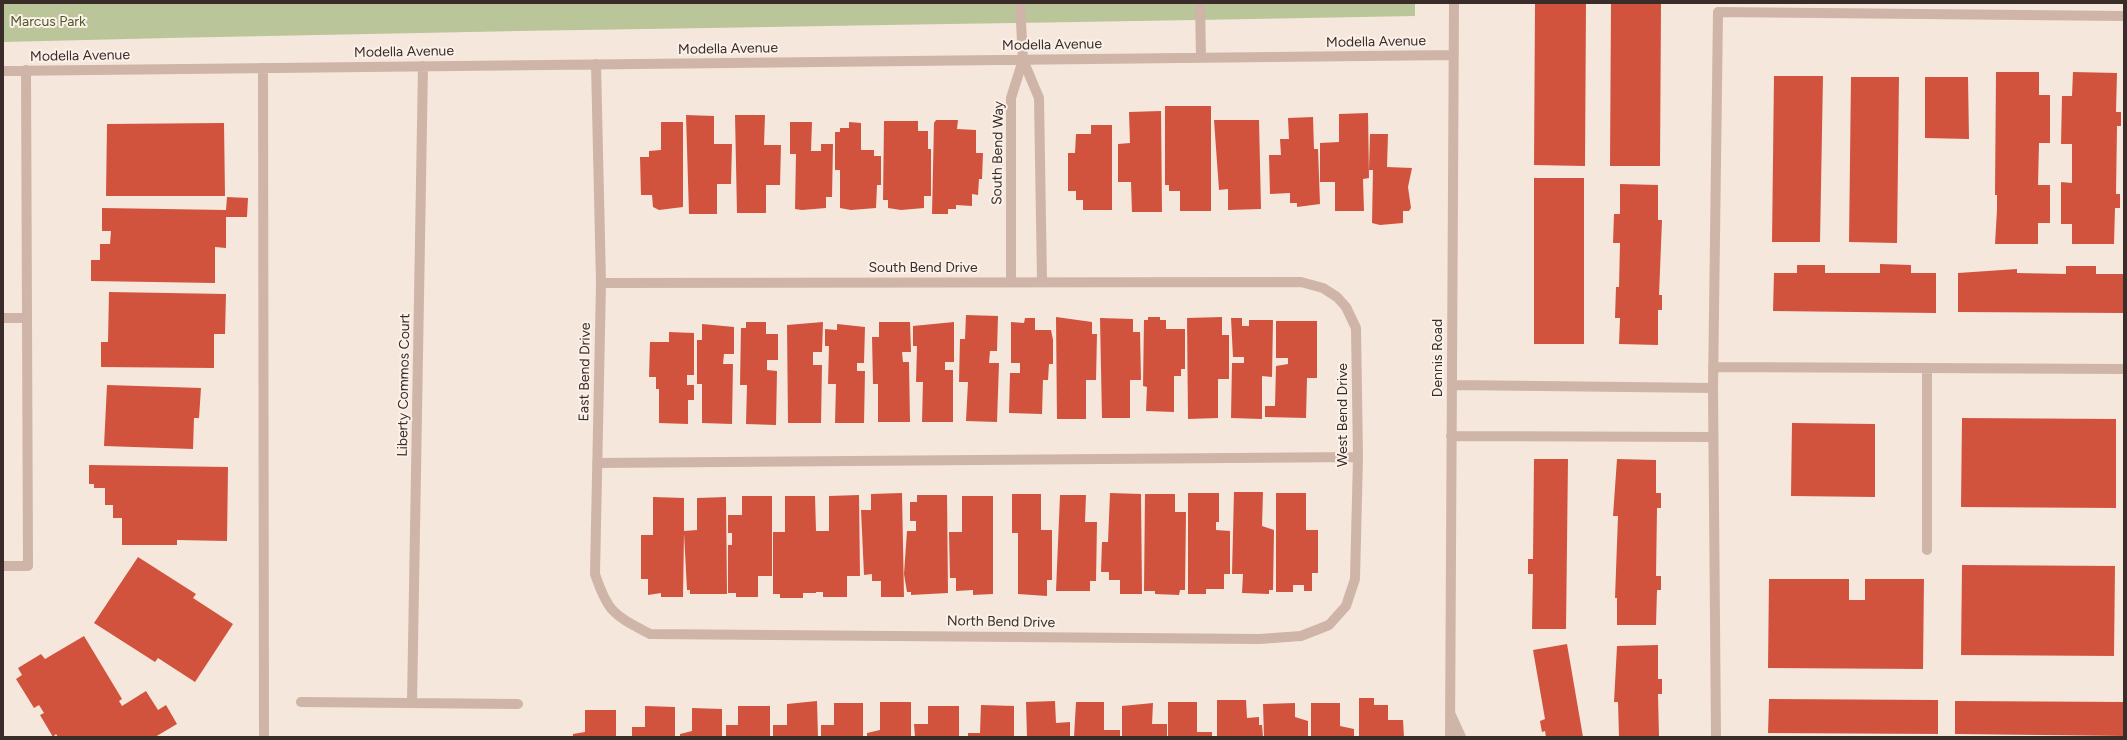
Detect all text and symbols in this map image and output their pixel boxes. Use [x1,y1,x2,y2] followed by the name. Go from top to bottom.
[10,14,86,30] park label: Marcus Park
[1326,33,1426,51] street label: Modella Avenue
[1002,36,1102,54] street label: Modella Avenue
[678,40,778,58] street label: Modella Avenue
[354,43,454,61] street label: Modella Avenue
[30,47,130,65] street label: Modella Avenue
[989,101,1007,205] street label: South Bend Way
[868,260,978,276] street label: South Bend Drive
[394,313,414,457] street label: Liberty Commos Court
[1430,319,1446,397] street label: Dennis Road
[576,322,594,422] street label: East Bend Drive
[1335,363,1351,467] street label: West Bend Drive
[947,613,1055,631] street label: North Bend Drive

